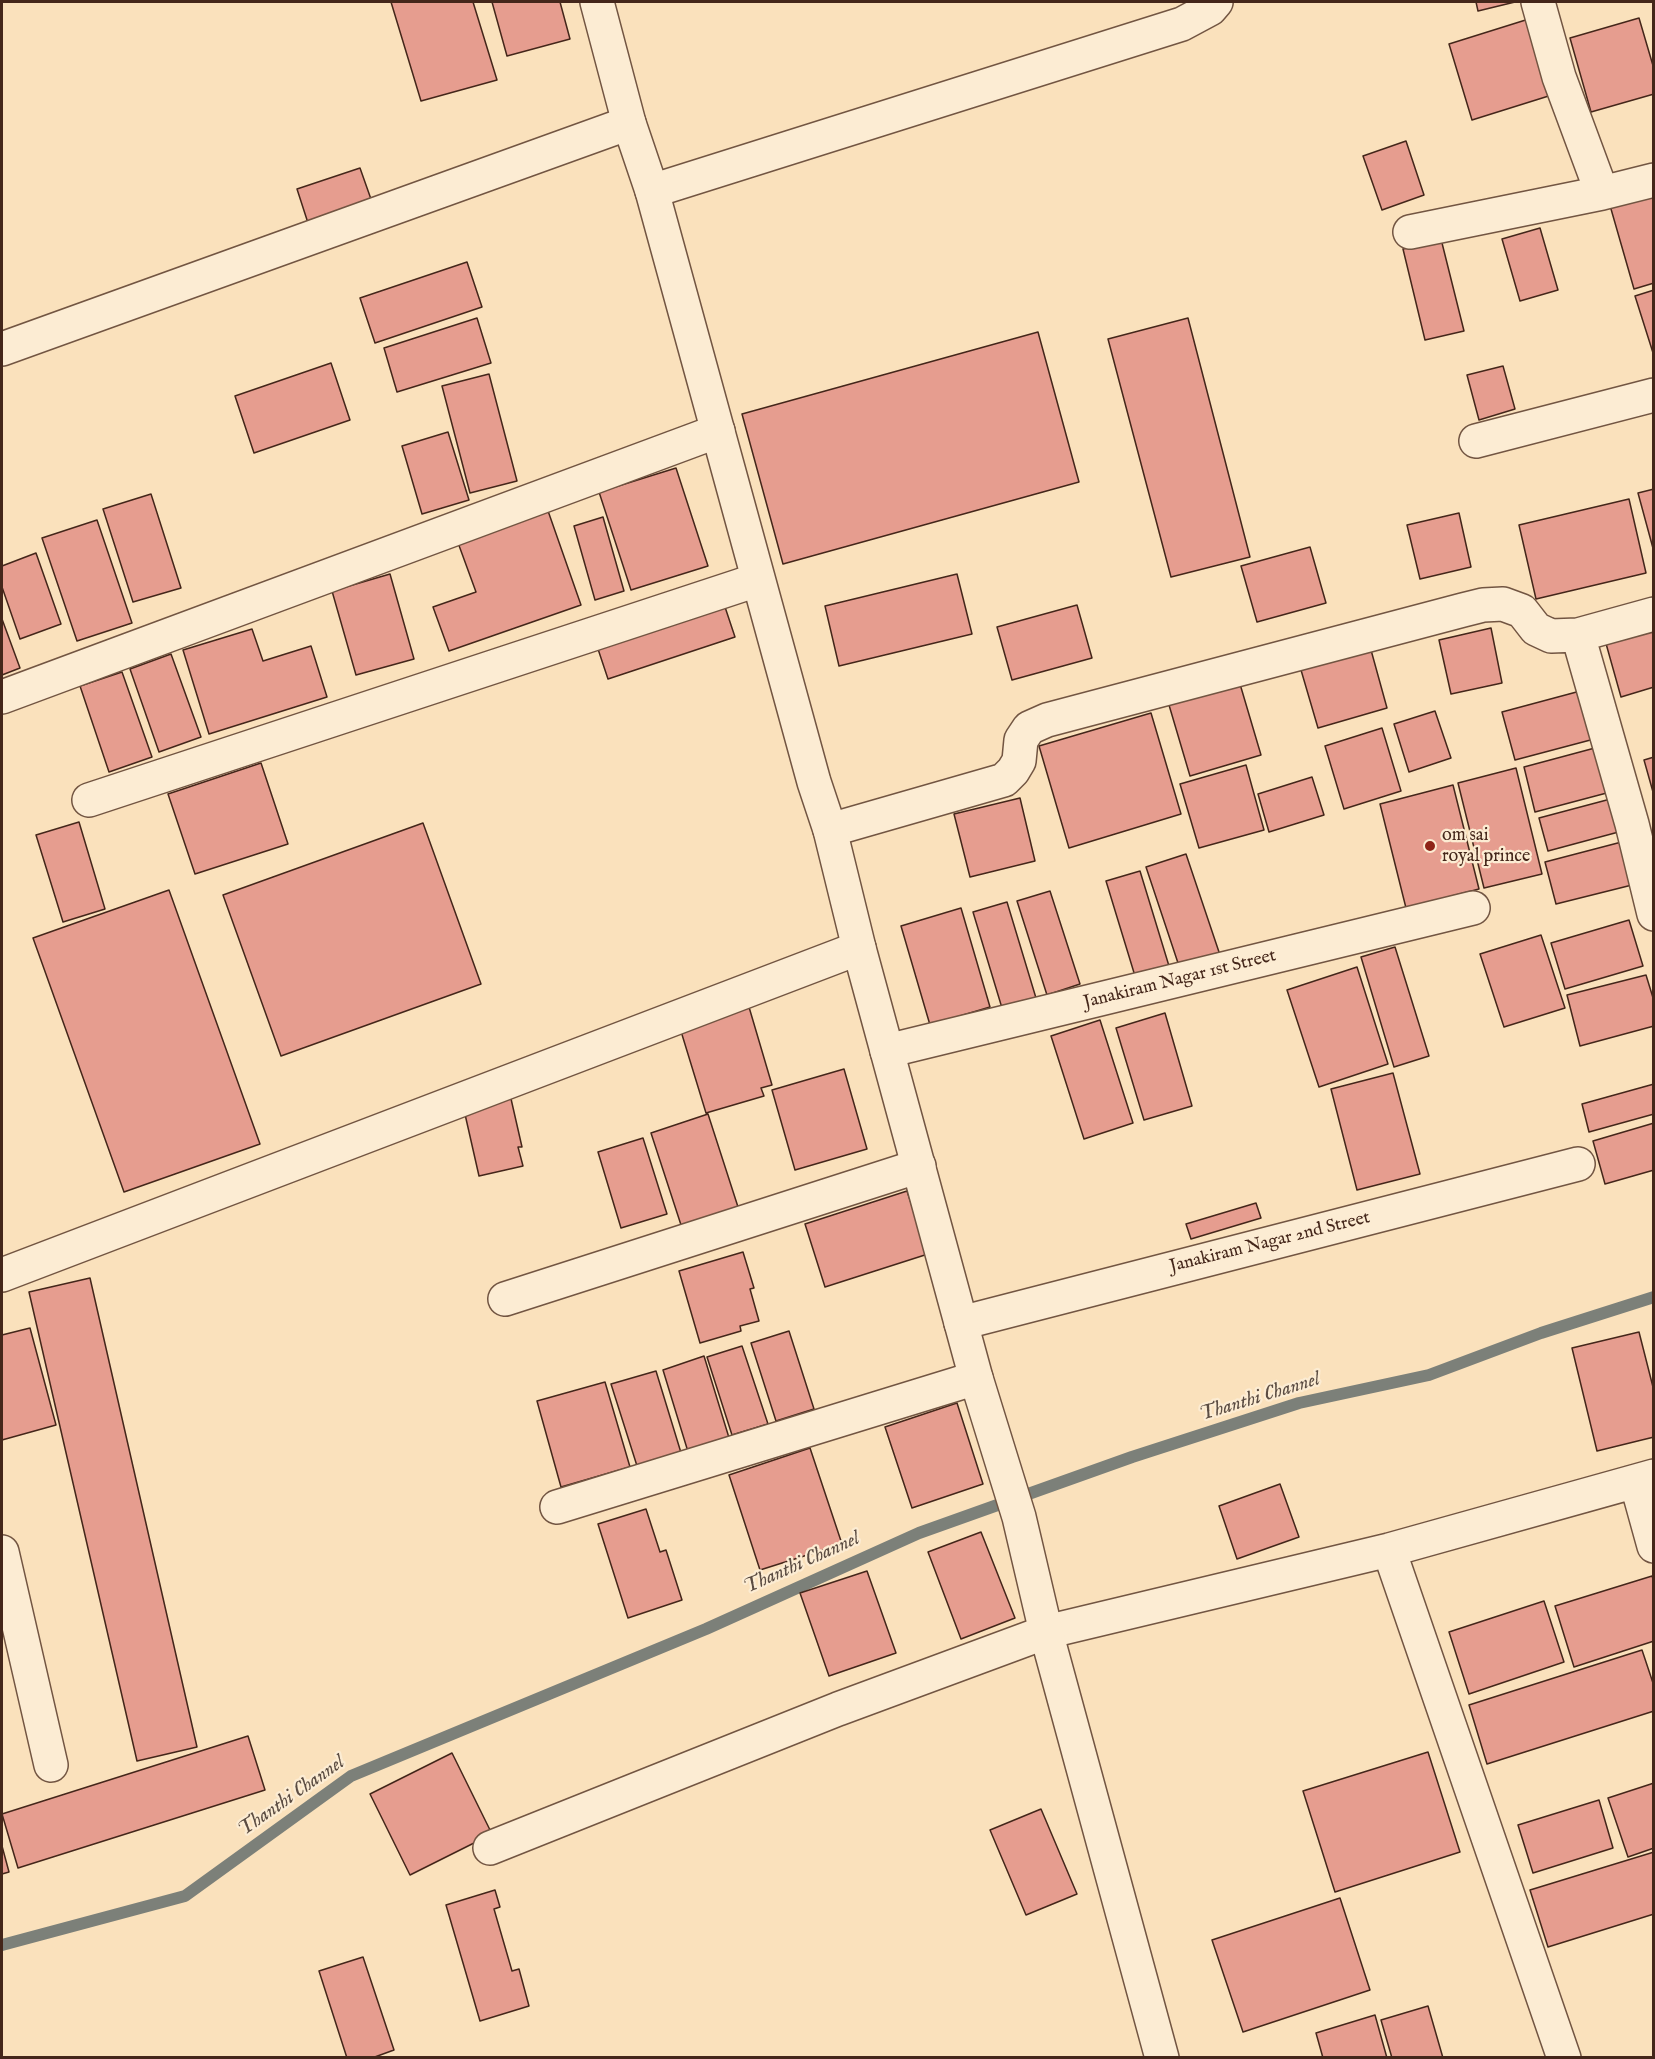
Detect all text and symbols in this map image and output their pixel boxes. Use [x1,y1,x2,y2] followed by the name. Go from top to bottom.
[1442,825,1530,868] place label: om sai royal prince
[1423,839,1437,853] marker: om sai royal prince
[1082,946,1278,1014] street label: Janakiram Nagar 1st Street
[1167,1208,1373,1278] street label: Janakiram Nagar 2nd Street
[1197,1368,1323,1428] water label: Thanthi Channel
[740,1528,864,1600] water label: Thanthi Channel
[234,1752,350,1842] water label: Thanthi Channel

